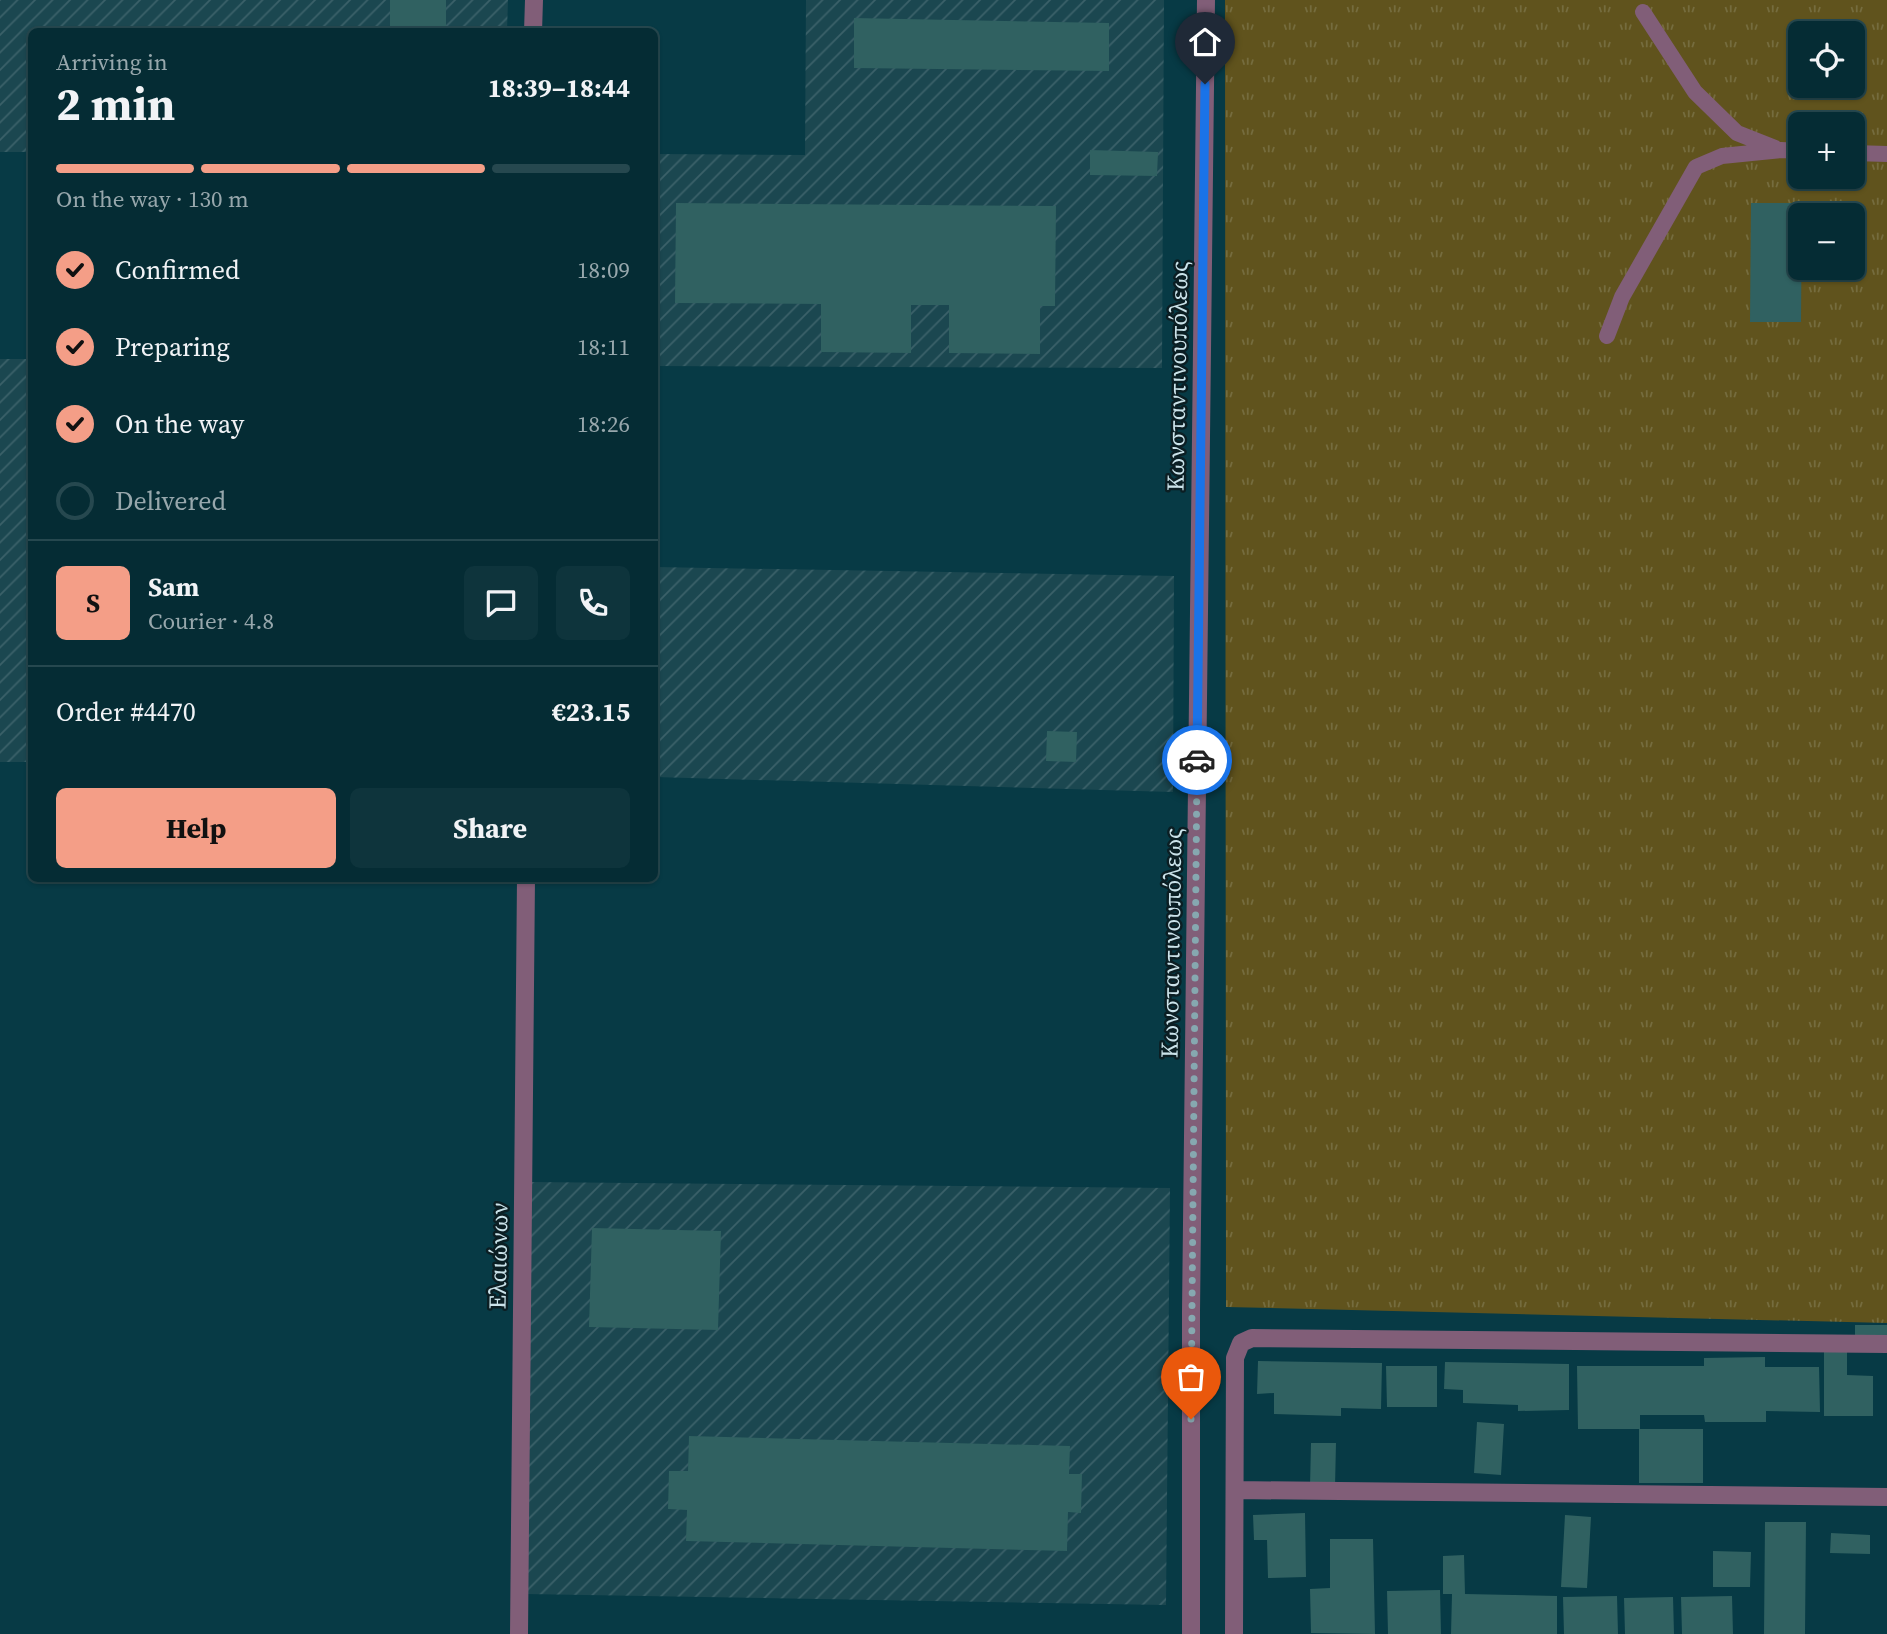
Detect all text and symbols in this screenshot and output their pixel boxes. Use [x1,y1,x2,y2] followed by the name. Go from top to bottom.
[1175,12.0,1235,84] pin
[1788,21,1865,280] map controls
[1788,21,1865,98] button: locate
[1186,23,1224,61] icon: home
[56,46,168,78] text: Arriving in
[488,70,630,106] text: 18:39–18:44
[56,72,175,135] text: 2 min
[1788,112,1865,189] button: +
[56,183,249,215] text: On the way · 130 m
[1788,203,1865,280] button: −
[56,251,94,289] icon: check
[115,252,240,288] text: Confirmed
[577,254,630,286] text: 18:09
[1158,260,1196,491] street label: Κωνσταντινουπόλεως
[56,328,94,366] icon: check
[115,329,230,365] text: Preparing
[577,331,630,363] text: 18:11
[56,405,94,443] icon: check
[115,406,244,442] text: On the way
[577,408,630,440] text: 18:26
[115,483,226,519] text: Delivered
[464,566,538,640] button: chat
[556,566,630,640] button: phone
[148,569,199,605] text: Sam
[86,585,100,621] text: S
[148,605,274,637] text: Courier · 4.8
[56,694,196,730] text: Order #4470
[552,694,630,730] text: €23.15
[1162,725,1232,795] courier
[1178,741,1216,779] icon: car
[56,788,336,868] button: Help
[350,788,630,868] button: Share
[1152,827,1190,1058] street label: Κωνσταντινουπόλεως
[481,1202,515,1310] street label: Ελαιώνων
[1161,1347,1221,1419] pin
[1172,1358,1210,1396] icon: bag

